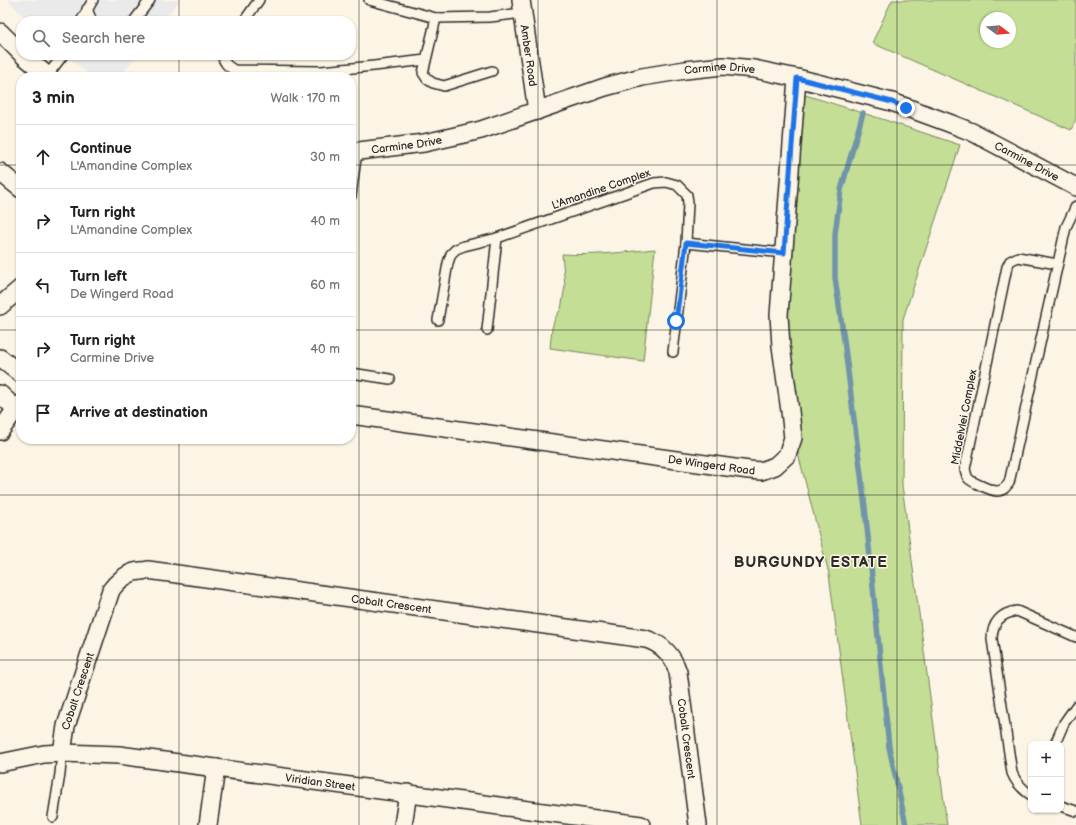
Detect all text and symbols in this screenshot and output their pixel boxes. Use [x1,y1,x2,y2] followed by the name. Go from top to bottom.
[980,12,1016,48] north arrow
[16,16,356,60] search box
[518,24,540,87] street label: Amber Road
[30,27,52,49] icon: search
[62,29,145,48] text: Search here
[683,59,756,77] street label: Carmine Drive
[32,88,75,108] text: 3 min
[270,90,340,106] text: Walk · 170 m
[897,99,915,117] route end
[370,133,444,156] street label: Carmine Drive
[70,139,132,158] text: Continue
[992,139,1062,184] street label: Carmine Drive
[32,146,54,168] icon: ahead
[310,149,340,165] text: 30 m
[70,158,192,174] text: L'Amandine Complex
[550,166,652,212] street label: L'Amandine Complex
[70,203,135,222] text: Turn right
[32,210,54,232] icon: right
[310,213,340,229] text: 40 m
[70,222,192,238] text: L'Amandine Complex
[70,267,127,286] text: Turn left
[32,274,54,296] icon: left
[310,277,340,293] text: 60 m
[70,286,174,302] text: De Wingerd Road
[667,312,685,330] route start
[70,331,135,350] text: Turn right
[32,338,54,360] icon: right
[310,341,340,357] text: 40 m
[70,350,154,366] text: Carmine Drive
[948,368,980,466] street label: Middelvlei Complex
[32,402,54,424] icon: arrive
[70,403,208,422] text: Arrive at destination
[667,452,756,477] street label: De Wingerd Road
[734,553,888,572] district label: BURGUNDY ESTATE
[350,592,433,616] street label: Cobalt Crescent
[59,650,97,732] street label: Cobalt Crescent
[675,698,698,780] street label: Cobalt Crescent
[1028,741,1064,813] map controls
[1028,741,1064,777] button: +
[285,771,357,793] street label: Viridian Street
[1028,777,1064,813] button: −

